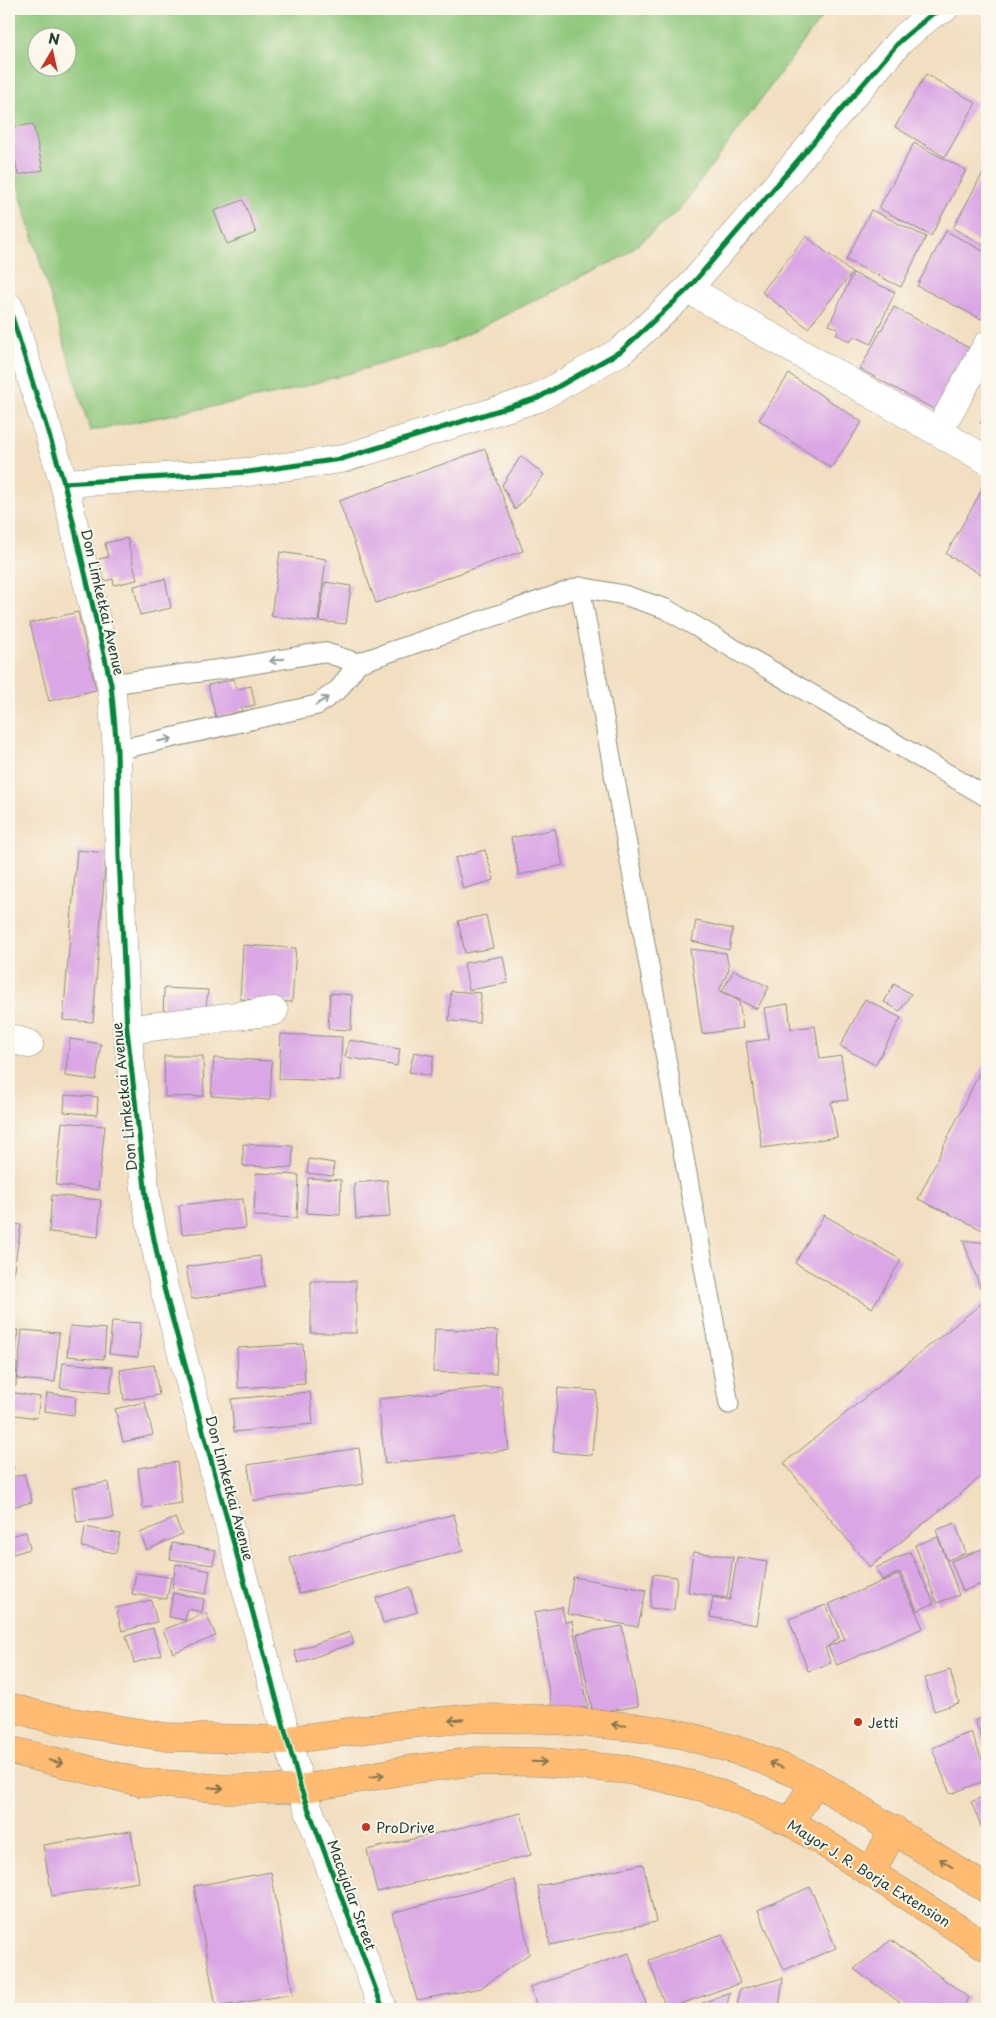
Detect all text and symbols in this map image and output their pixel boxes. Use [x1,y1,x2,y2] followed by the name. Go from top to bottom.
[47,27,61,50] text: N
[28,28,78,78] north arrow
[76,527,130,678] street label: Don Limketkai Avenue
[269,655,285,665] one-way arrow
[315,695,329,706] one-way arrow
[156,735,172,744] one-way arrow
[106,1021,142,1173] street label: Don Limketkai Avenue
[200,1413,260,1563] street label: Don Limketkai Avenue
[868,1712,899,1733] place label: Jetti
[449,1715,465,1725] one-way arrow
[852,1716,864,1728] marker: Jetti
[611,1721,627,1730] one-way arrow
[530,1757,546,1767] one-way arrow
[47,1758,63,1767] one-way arrow
[768,1759,783,1768] one-way arrow
[369,1770,385,1780] one-way arrow
[208,1783,224,1793] one-way arrow
[783,1814,955,1932] street label: Mayor J. R. Borja Extension
[376,1817,435,1838] place label: ProDrive
[360,1821,372,1833] marker: ProDrive
[322,1837,382,1953] street label: Macajalar Street
[940,1858,954,1868] one-way arrow

